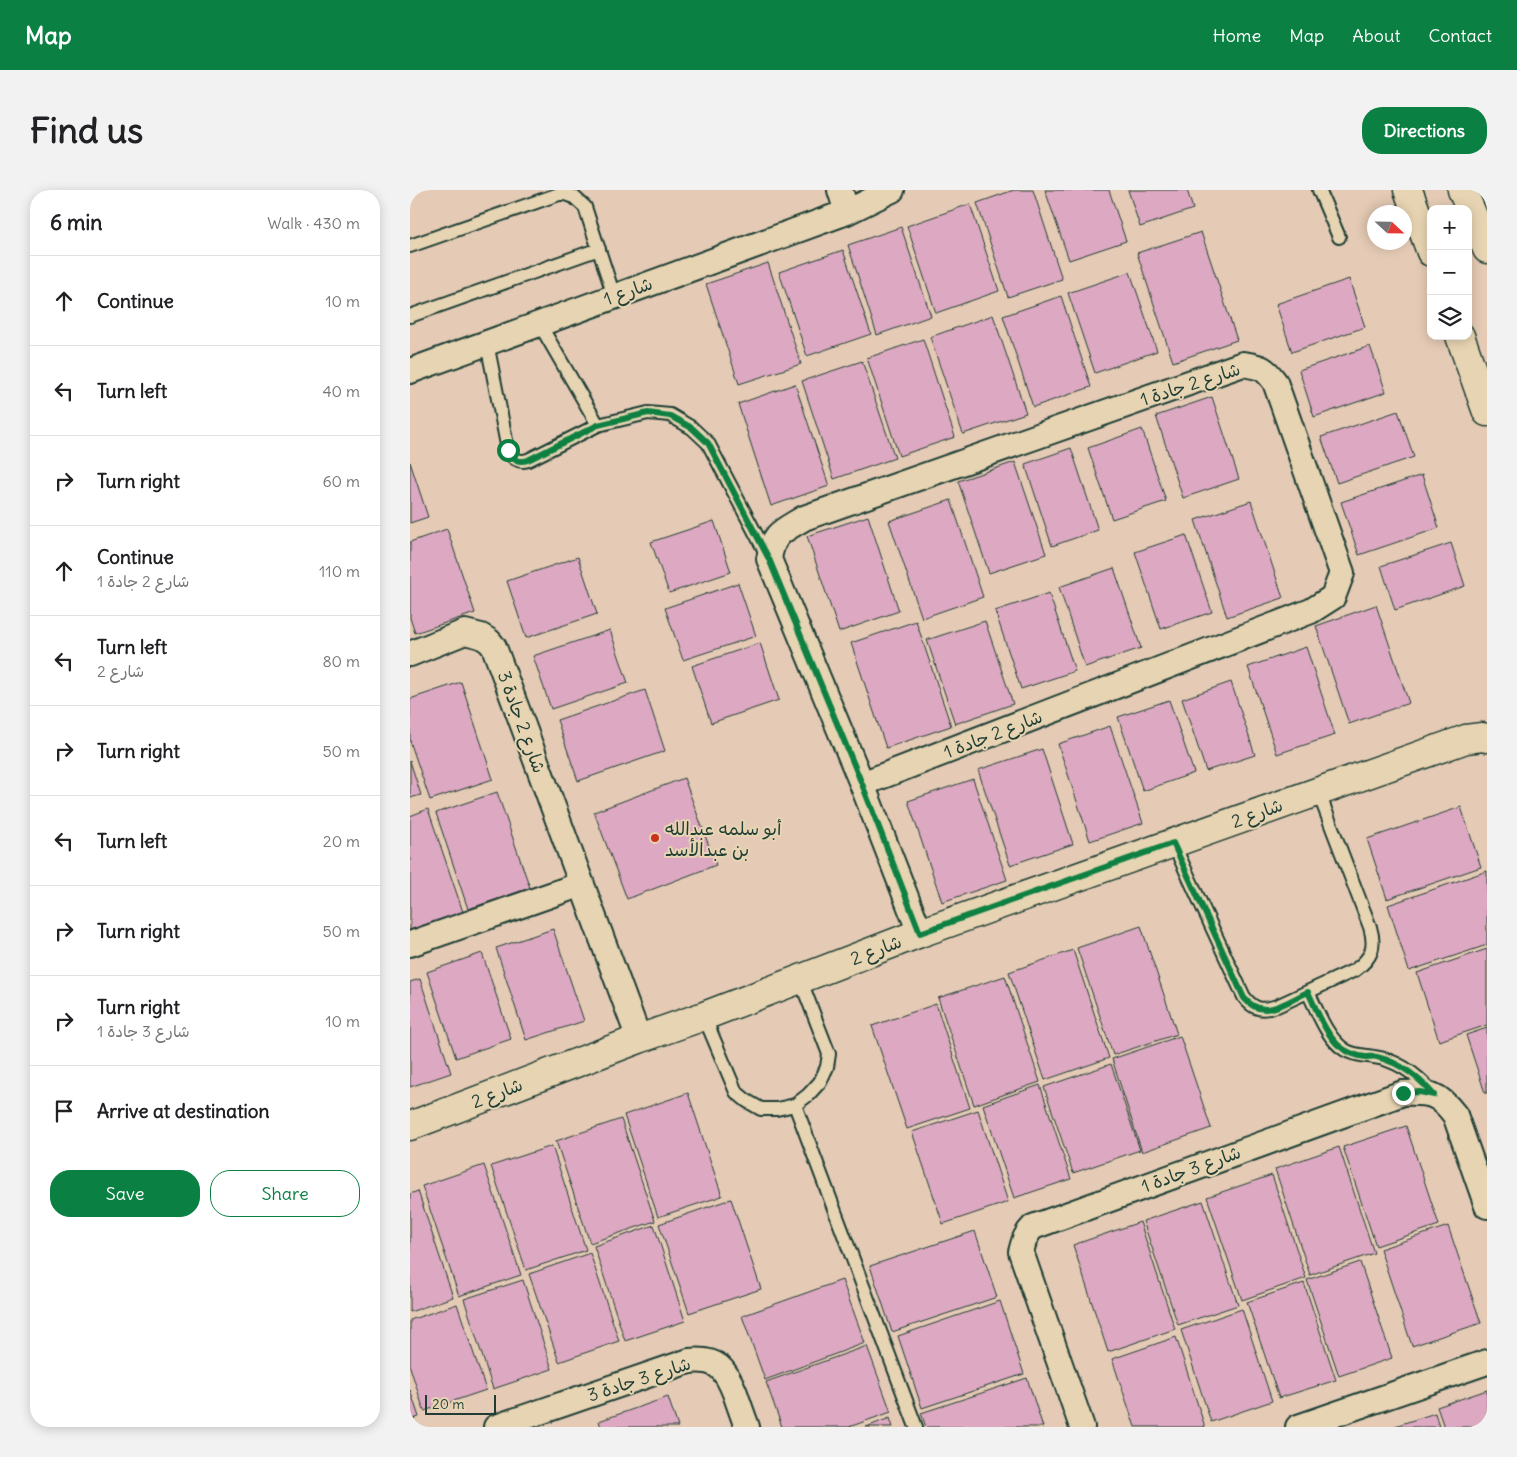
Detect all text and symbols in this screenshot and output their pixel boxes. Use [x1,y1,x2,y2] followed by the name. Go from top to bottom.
[25,20,72,50] text: Map
[1213,24,1261,47] text: Home
[1289,24,1324,47] text: Map
[1352,24,1400,47] text: About
[1428,24,1492,47] text: Contact
[1362,107,1487,154] button: Directions
[30,108,143,152] text: Find us
[1367,205,1412,250] north arrow
[1427,205,1472,340] map controls
[1427,205,1472,250] button: +
[50,209,102,236] text: 6 min
[267,213,360,233] text: Walk · 430 m
[1427,250,1472,295] button: −
[600,272,656,311] street label: شارع 1
[50,287,78,315] icon: ahead
[97,289,174,313] text: Continue
[325,291,360,311] text: 10 m
[1427,295,1472,340] button: layers
[1137,357,1243,412] street label: شارع 2 جادة 1
[50,377,78,405] icon: left
[97,379,167,403] text: Turn left
[322,381,360,401] text: 40 m
[497,439,520,462] route start
[50,467,78,495] icon: right
[97,469,180,493] text: Turn right
[322,471,360,491] text: 60 m
[97,545,174,569] text: Continue
[50,557,78,585] icon: ahead
[319,561,360,581] text: 110 m
[97,571,189,591] text: شارع 2 جادة 1
[97,635,167,659] text: Turn left
[50,647,78,675] icon: left
[322,651,360,671] text: 80 m
[97,661,144,681] text: شارع 2
[492,668,551,777] street label: شارع 2 جادة 3
[940,705,1046,764] street label: شارع 2 جادة 1
[50,737,78,765] icon: right
[97,739,180,763] text: Turn right
[322,741,360,761] text: 50 m
[1228,793,1286,834] street label: شارع 2
[665,817,782,861] place label: أبو سلمه عبدالله بن عبدالأسد
[50,827,78,855] icon: left
[97,829,167,853] text: Turn left
[323,831,360,851] text: 20 m
[649,832,661,844] marker: أبو سلمه عبدالله بن عبدالأسد
[50,917,78,945] icon: right
[97,919,180,943] text: Turn right
[322,921,360,941] text: 50 m
[847,930,905,971] street label: شارع 2
[97,995,180,1019] text: Turn right
[50,1007,78,1035] icon: right
[325,1011,360,1031] text: 10 m
[97,1021,190,1041] text: شارع 3 جادة 1
[468,1073,526,1114] street label: شارع 2
[1392,1082,1415,1105] route end
[50,1097,78,1125] icon: arrive
[97,1099,270,1123] text: Arrive at destination
[1138,1140,1244,1199] street label: شارع 3 جادة 1
[50,1170,200,1217] button: Save
[210,1170,360,1217] button: Share
[584,1351,694,1407] street label: شارع 3 جادة 3
[425,1392,496,1415] scale bar
[432,1395,465,1413] text: 20 m

